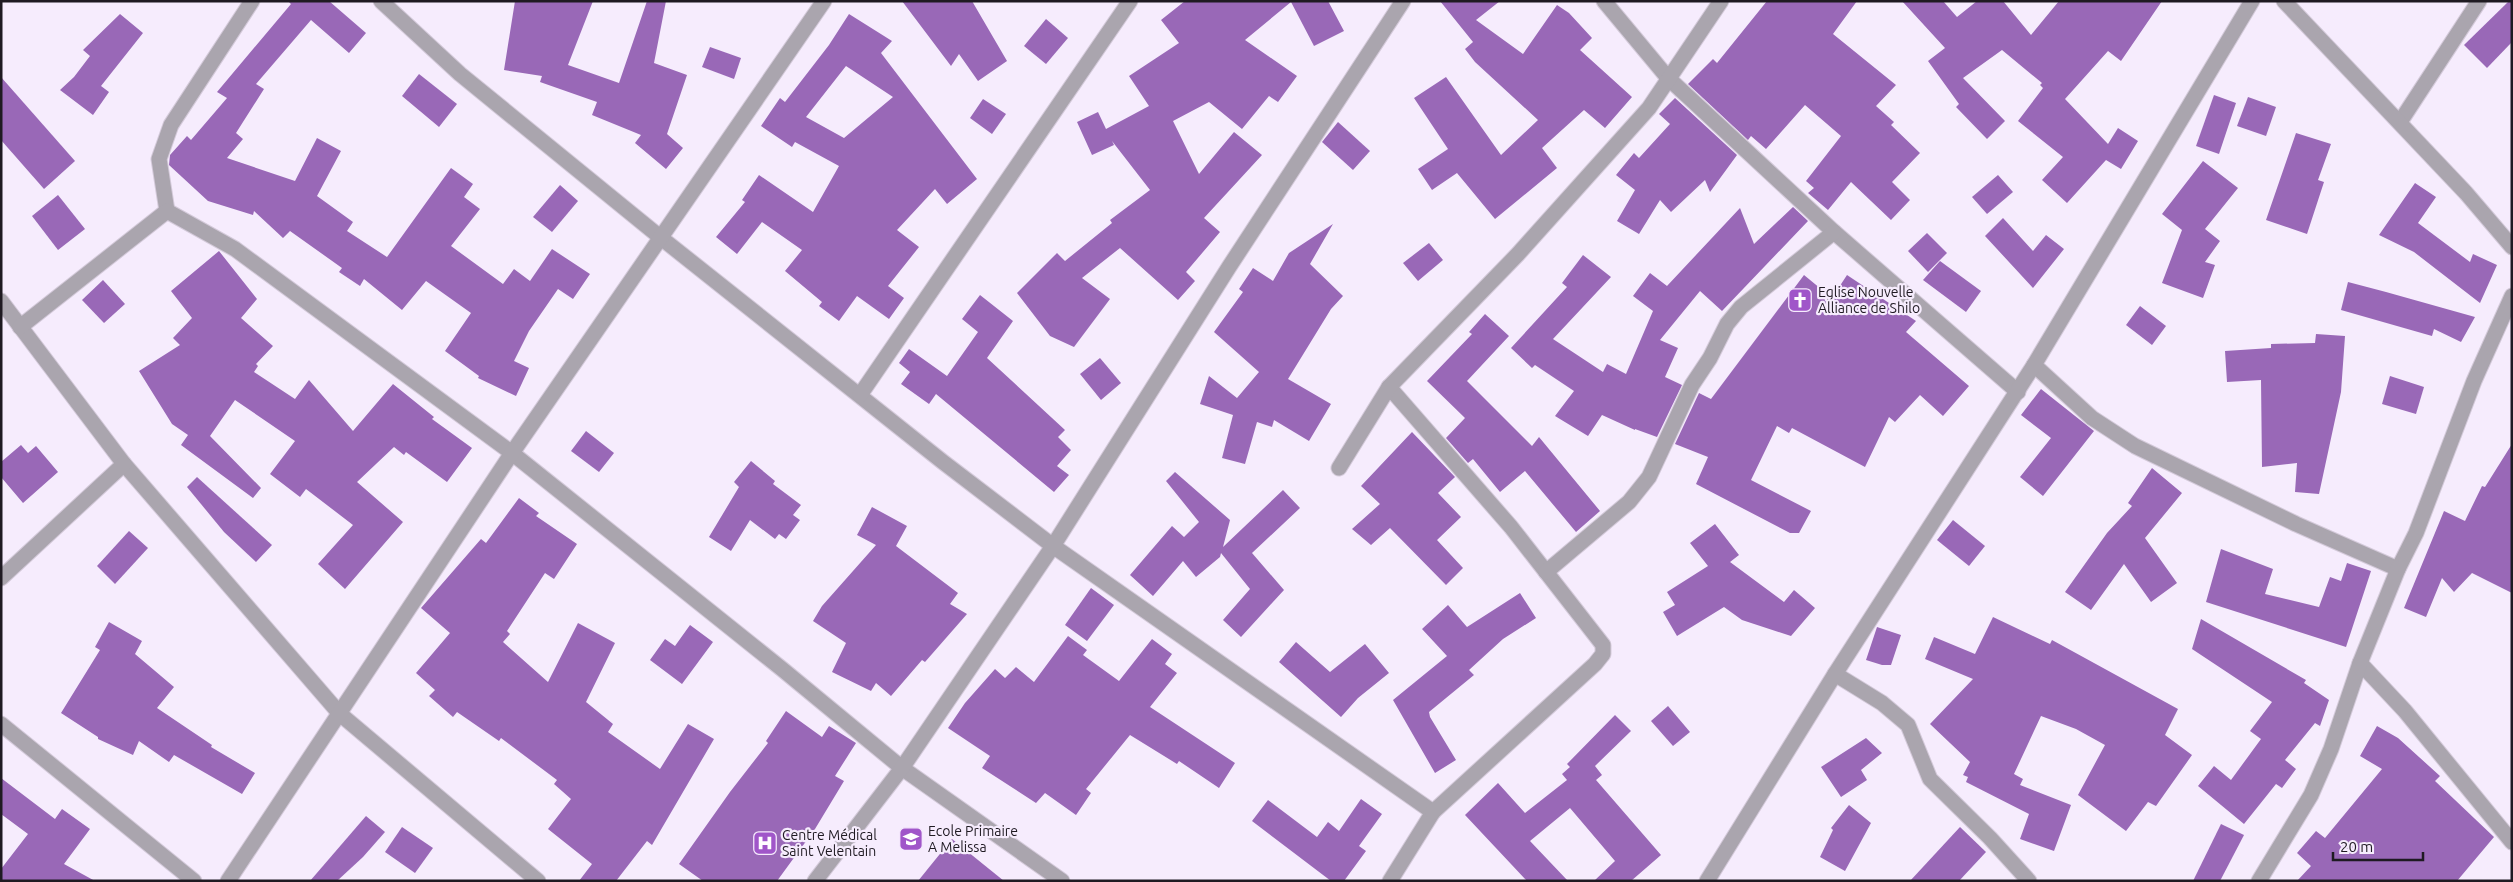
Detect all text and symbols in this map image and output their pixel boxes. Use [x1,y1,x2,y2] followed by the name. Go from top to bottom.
[1818,284,1920,316] place label: Eglise Nouvelle Alliance de Shilo
[1787,287,1813,313] church icon: Eglise Nouvelle Alliance de Shilo
[928,823,1018,855] place label: Ecole Primaire A Melissa
[898,826,924,852] school or university icon: Ecole Primaire A Melissa
[782,827,877,859] place label: Centre Médical Saint Velentain
[752,830,778,856] hospital icon: Centre Médical Saint Velentain
[2333,830,2423,862] scale bar
[2340,838,2373,855] text: 20 m

